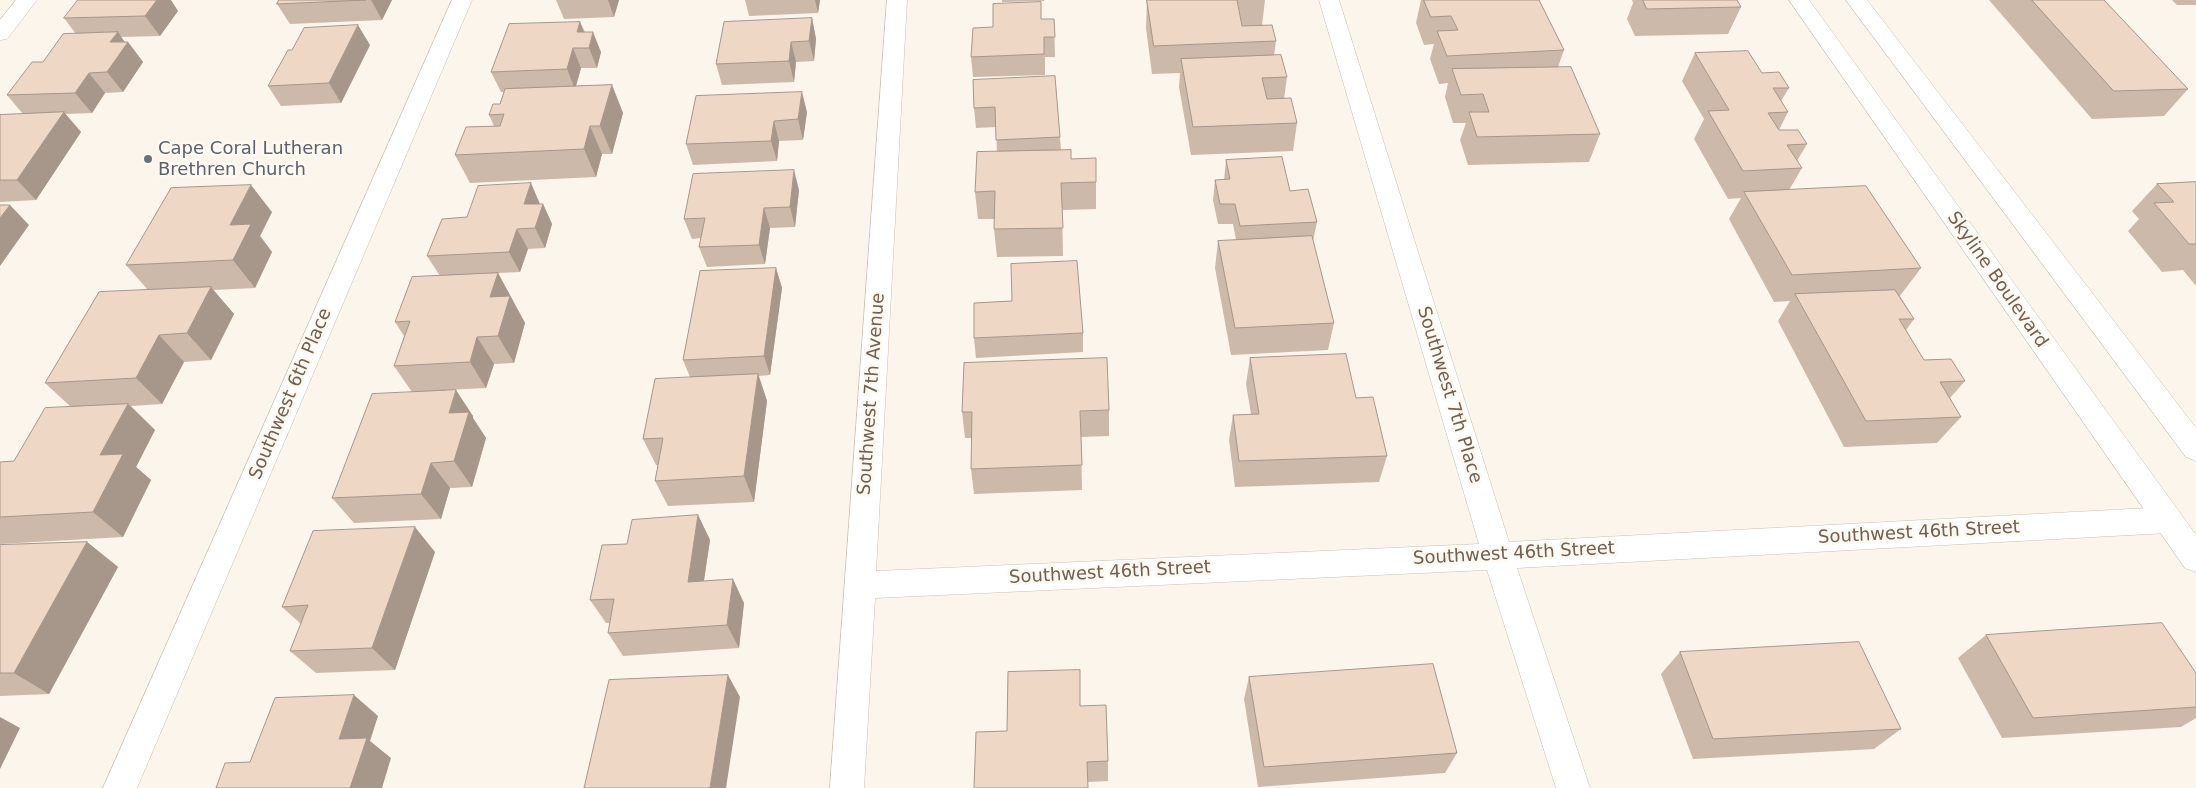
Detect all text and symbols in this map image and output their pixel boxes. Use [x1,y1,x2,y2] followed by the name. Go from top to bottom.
[158,138,343,180] place label: Cape Coral Lutheran Brethren Church
[142,153,154,165] marker: Cape Coral Lutheran Brethren Church
[1942,208,2052,352] street label: Skyline Boulevard
[854,292,890,496] street label: Southwest 7th Avenue
[1412,304,1486,486] street label: Southwest 7th Place
[245,305,337,483] street label: Southwest 6th Place
[1818,517,2020,549] street label: Southwest 46th Street
[1413,538,1615,570] street label: Southwest 46th Street
[1009,557,1211,589] street label: Southwest 46th Street

